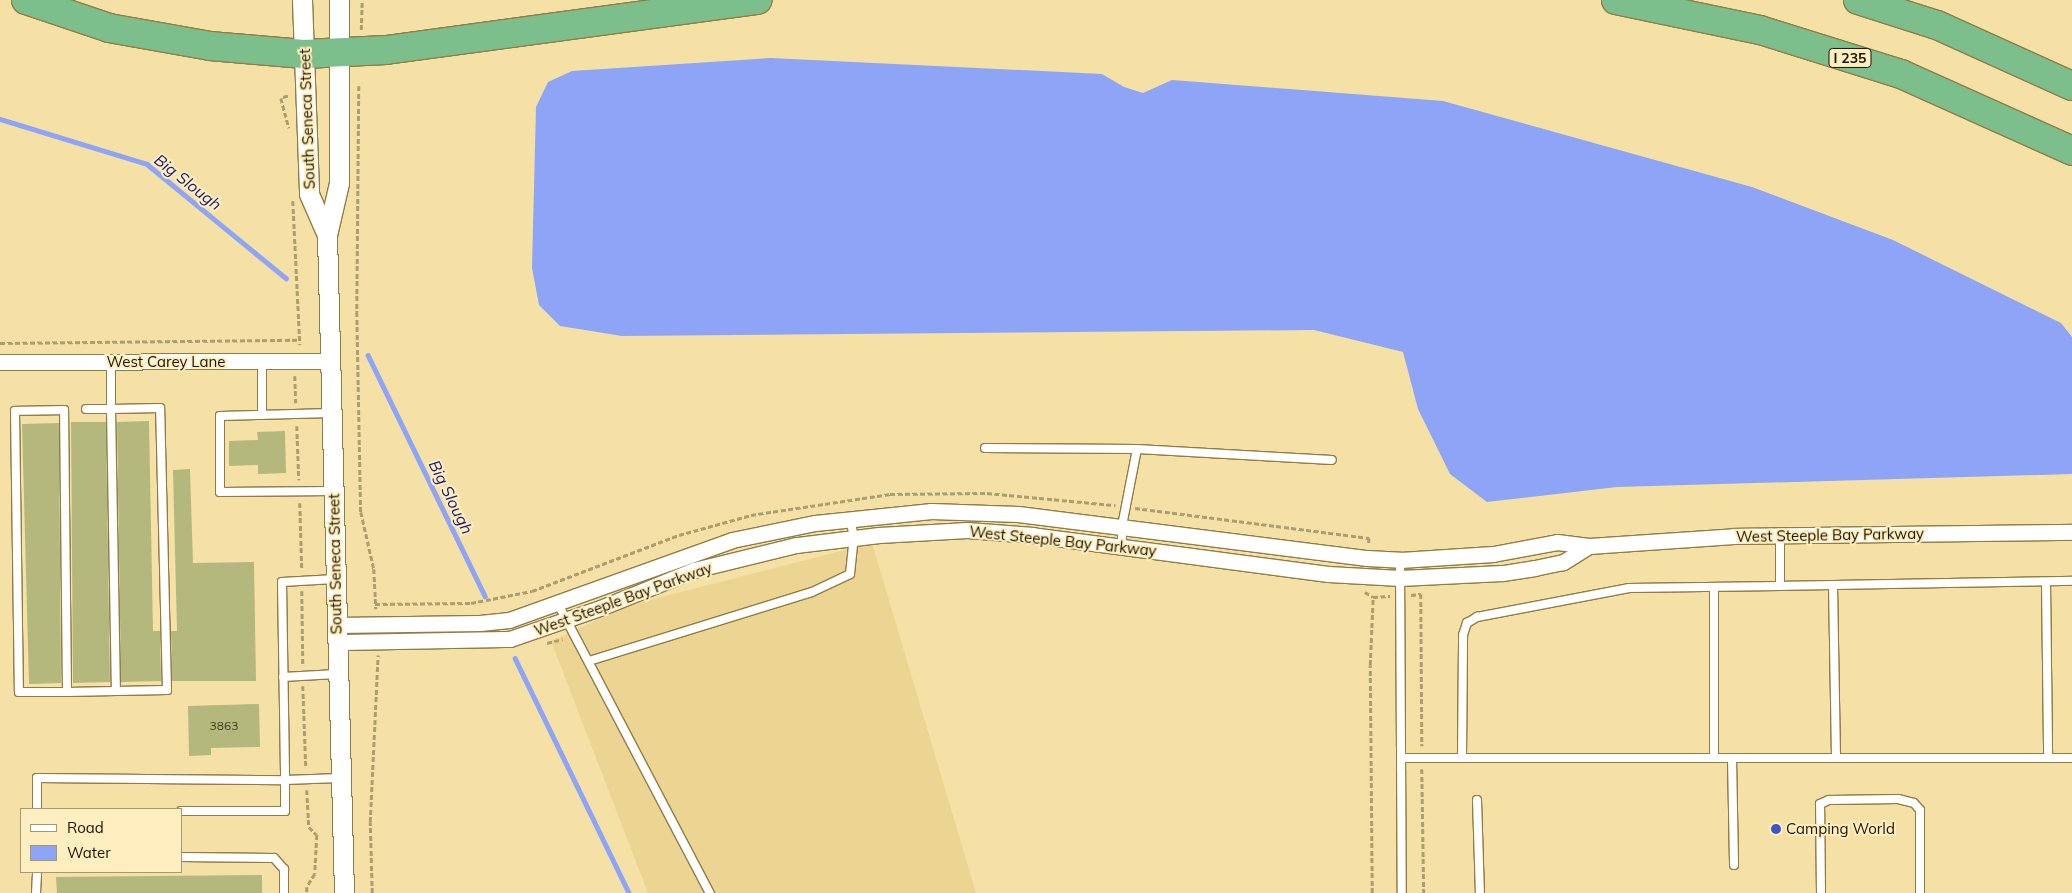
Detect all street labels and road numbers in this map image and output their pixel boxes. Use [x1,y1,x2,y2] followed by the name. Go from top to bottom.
[1828,46,1872,70] road number: I 235
[296,48,318,190] street label: South Seneca Street
[107,353,225,371] street label: West Carey Lane
[325,493,345,635] street label: South Seneca Street
[969,522,1157,560] street label: West Steeple Bay Parkway
[1736,524,1924,546] street label: West Steeple Bay Parkway
[532,558,714,640] street label: West Steeple Bay Parkway

